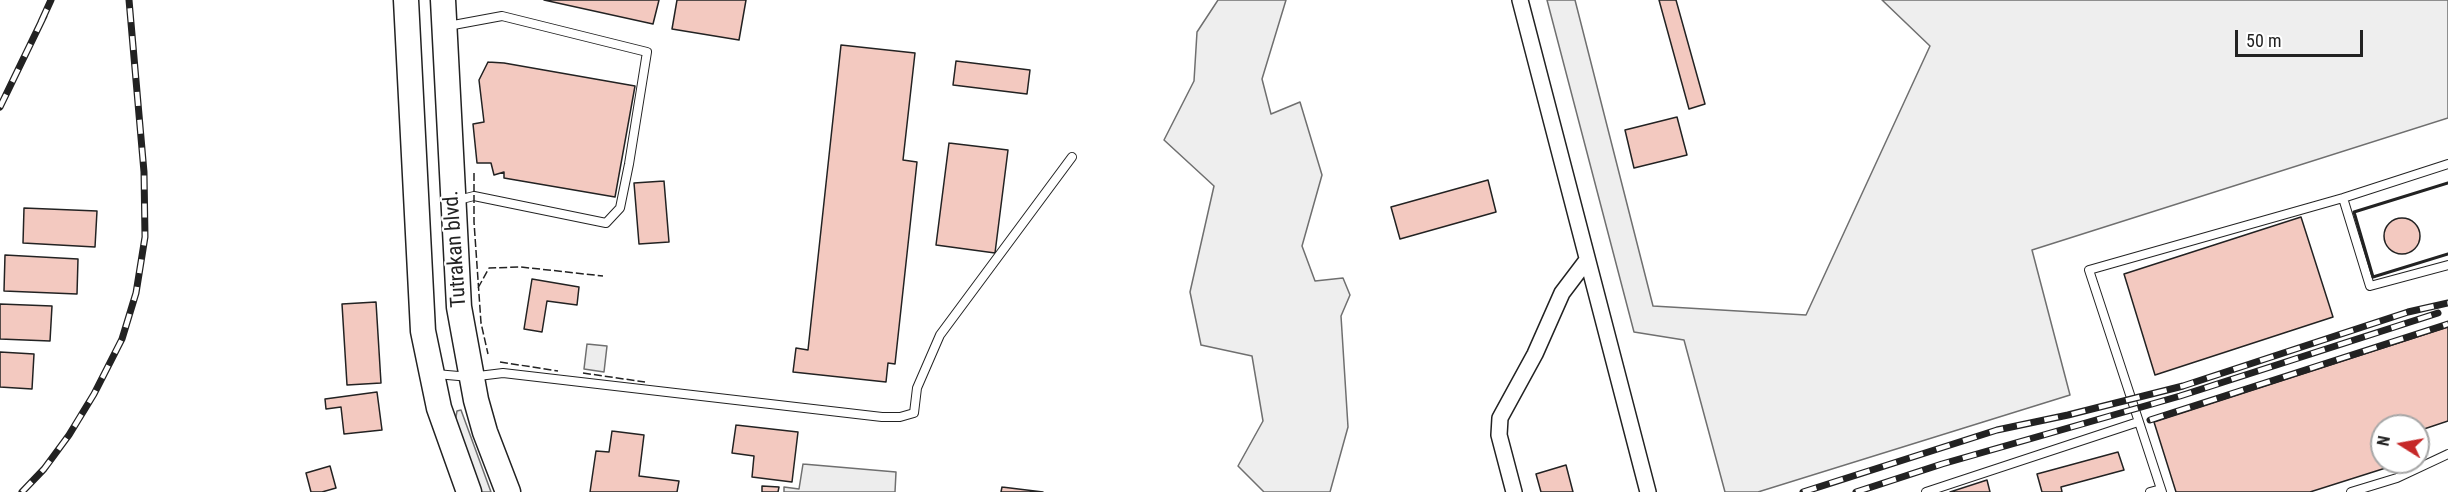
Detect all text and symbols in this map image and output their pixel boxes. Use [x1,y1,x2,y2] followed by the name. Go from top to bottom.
[2238,18,2366,56] scale bar
[2246,30,2281,51] text: 50 m
[439,190,473,308] street label: Tutrakan blvd.
[2370,414,2430,474] north arrow
[2374,434,2394,447] text: N

